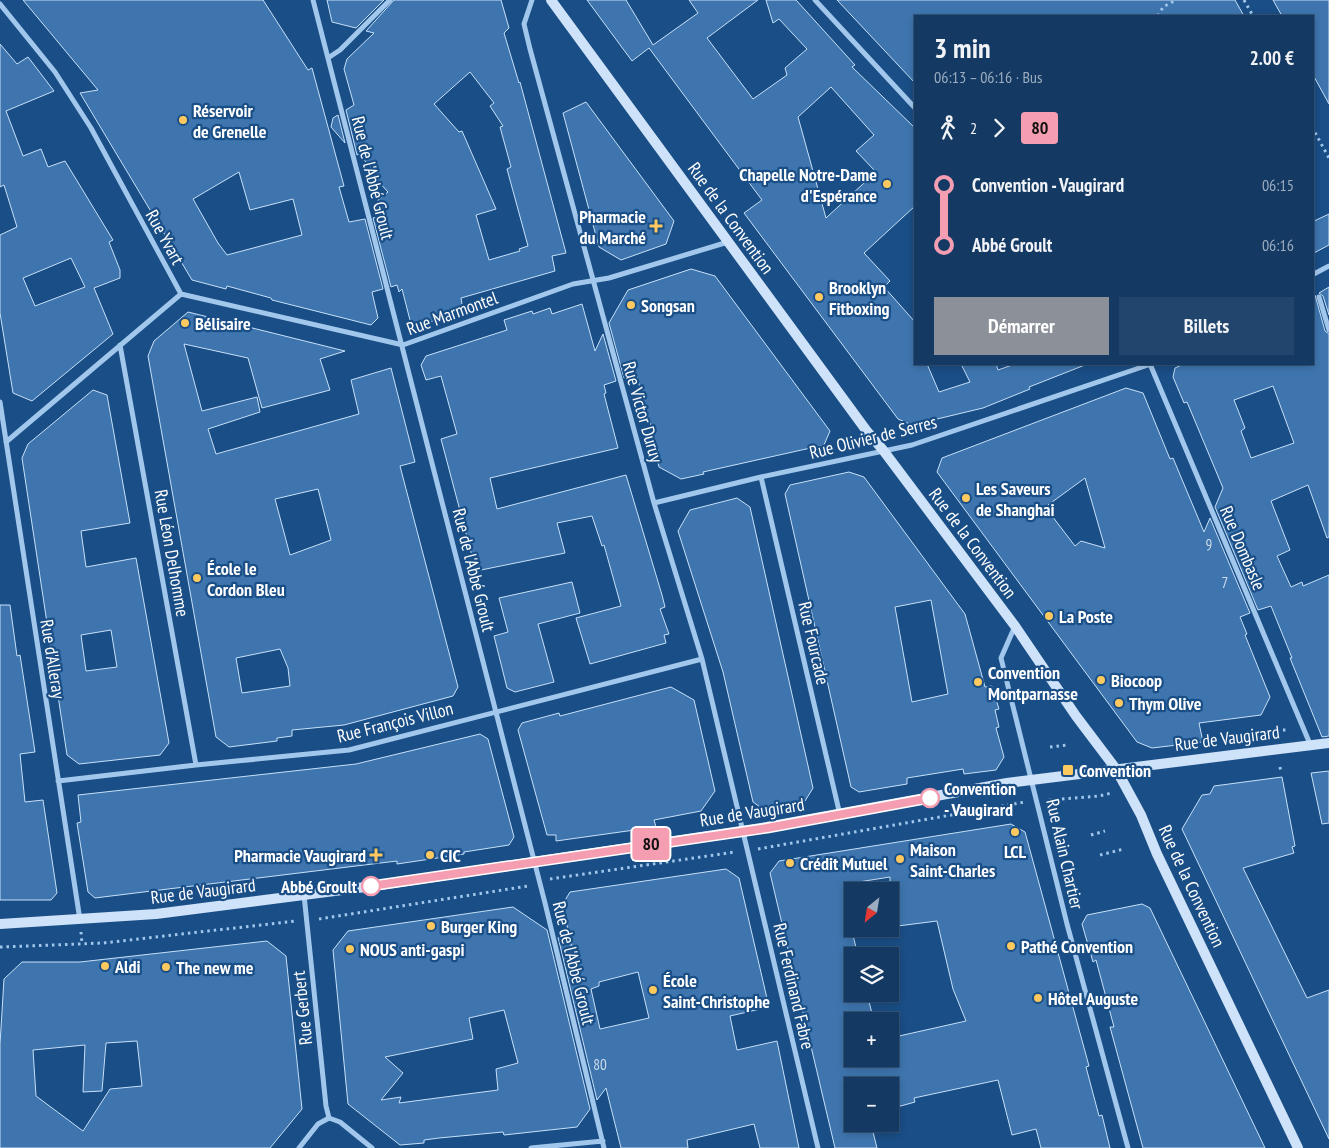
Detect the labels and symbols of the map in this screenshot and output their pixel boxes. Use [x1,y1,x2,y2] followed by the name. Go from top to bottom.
[193,99,267,143] place label: Réservoir de Grenelle
[177,114,189,126] marker: Réservoir de Grenelle
[347,114,399,242] street label: Rue de l'Abbé Groult
[683,158,779,278] street label: Rue de la Convention
[739,163,877,207] place label: Chapelle Notre-Dame d'Espérance
[881,178,893,190] marker: Chapelle Notre-Dame d'Espérance
[579,205,646,249] place label: Pharmacie du Marché
[141,206,189,269] street label: Rue Yvart
[650,220,662,232] marker: Pharmacie du Marché
[829,276,889,320] place label: Brooklyn Fitboxing
[403,286,501,340] street label: Rue Marmontel
[813,291,825,303] marker: Brooklyn Fitboxing
[641,294,695,317] place label: Songsan
[625,299,637,311] marker: Songsan
[195,312,251,335] place label: Bélisaire
[179,317,191,329] marker: Bélisaire
[618,359,668,465] street label: Rue Victor Duruy
[807,410,939,464] street label: Rue Olivier de Serres
[976,477,1054,521] place label: Les Saveurs de Shanghai
[924,483,1022,603] street label: Rue de la Convention
[149,488,195,618] street label: Rue Léon Delhomme
[960,492,972,504] marker: Les Saveurs de Shanghai
[1215,502,1271,594] street label: Rue Dombasle
[448,506,500,634] street label: Rue de l'Abbé Groult
[1206,535,1212,554] house number: 9
[207,557,285,601] place label: École le Cordon Bleu
[191,572,203,584] marker: École le Cordon Bleu
[1222,573,1228,592] house number: 7
[793,599,835,687] street label: Rue Fourcade
[1059,605,1113,628] place label: La Poste
[1043,610,1055,622] marker: La Poste
[35,618,71,701] street label: Rue d'Alleray
[988,661,1078,705] place label: Convention Montparnasse
[1111,669,1162,692] place label: Biocoop
[1095,674,1107,686] marker: Biocoop
[972,676,984,688] marker: Convention Montparnasse
[1129,692,1202,715] place label: Thym Olive
[335,696,455,748] street label: Rue François Villon
[1113,697,1125,709] marker: Thym Olive
[1173,720,1281,756] street label: Rue de Vaugirard
[1079,759,1151,782] place label: Convention
[1061,763,1075,777] marker: Convention
[944,777,1016,821] place label: Convention - Vaugirard
[920,788,940,808] marker: Convention - Vaugirard
[698,792,806,832] street label: Rue de Vaugirard
[1041,797,1089,912] street label: Rue Alain Chartier
[1154,821,1230,951] street label: Rue de la Convention
[1009,826,1021,838] marker: LCL
[628,828,674,860] line badge: 80
[910,838,995,882] place label: Maison Saint-Charles
[1004,840,1026,863] place label: LCL
[234,844,366,867] place label: Pharmacie Vaugirard
[440,844,461,867] place label: CIC
[370,849,382,861] marker: Pharmacie Vaugirard
[424,849,436,861] marker: CIC
[800,852,888,875] place label: Crédit Mutuel
[894,853,906,865] marker: Maison Saint-Charles
[784,857,796,869] marker: Crédit Mutuel
[149,873,257,909] street label: Rue de Vaugirard
[280,875,358,898] place label: Abbé Groult
[361,876,381,896] marker: Abbé Groult
[844,882,899,938] north arrow
[548,899,600,1027] street label: Rue de l'Abbé Groult
[441,915,517,938] place label: Burger King
[425,920,437,932] marker: Burger King
[768,921,820,1051] street label: Rue Ferdinand Fabre
[1021,935,1133,958] place label: Pathé Convention
[360,938,465,961] place label: NOUS anti-gaspi
[1005,940,1017,952] marker: Pathé Convention
[344,943,356,955] marker: NOUS anti-gaspi
[114,955,140,978] place label: Aldi
[176,956,254,979] place label: The new me
[99,960,111,972] marker: Aldi
[160,961,172,973] marker: The new me
[663,969,770,1013] place label: École Saint-Christophe
[287,970,317,1046] street label: Rue Gerbert
[647,984,659,996] marker: École Saint-Christophe
[1048,987,1139,1010] place label: Hôtel Auguste
[1032,992,1044,1004] marker: Hôtel Auguste
[593,1055,607,1074] house number: 80

